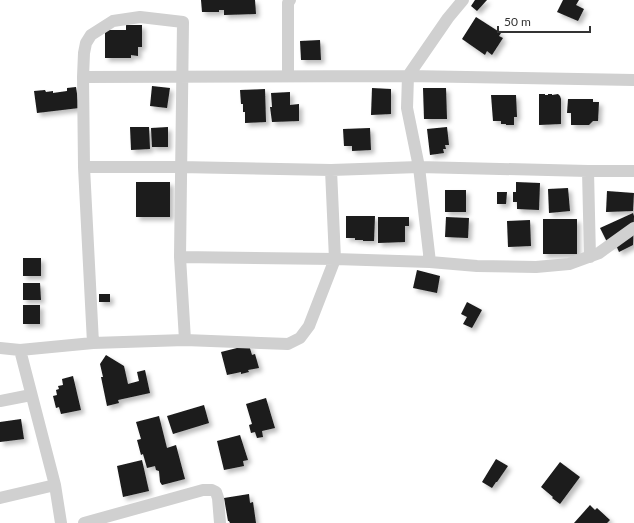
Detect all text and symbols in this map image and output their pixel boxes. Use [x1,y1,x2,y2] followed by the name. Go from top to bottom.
[498,8,590,34] scale bar
[504,14,531,29] text: 50 m

